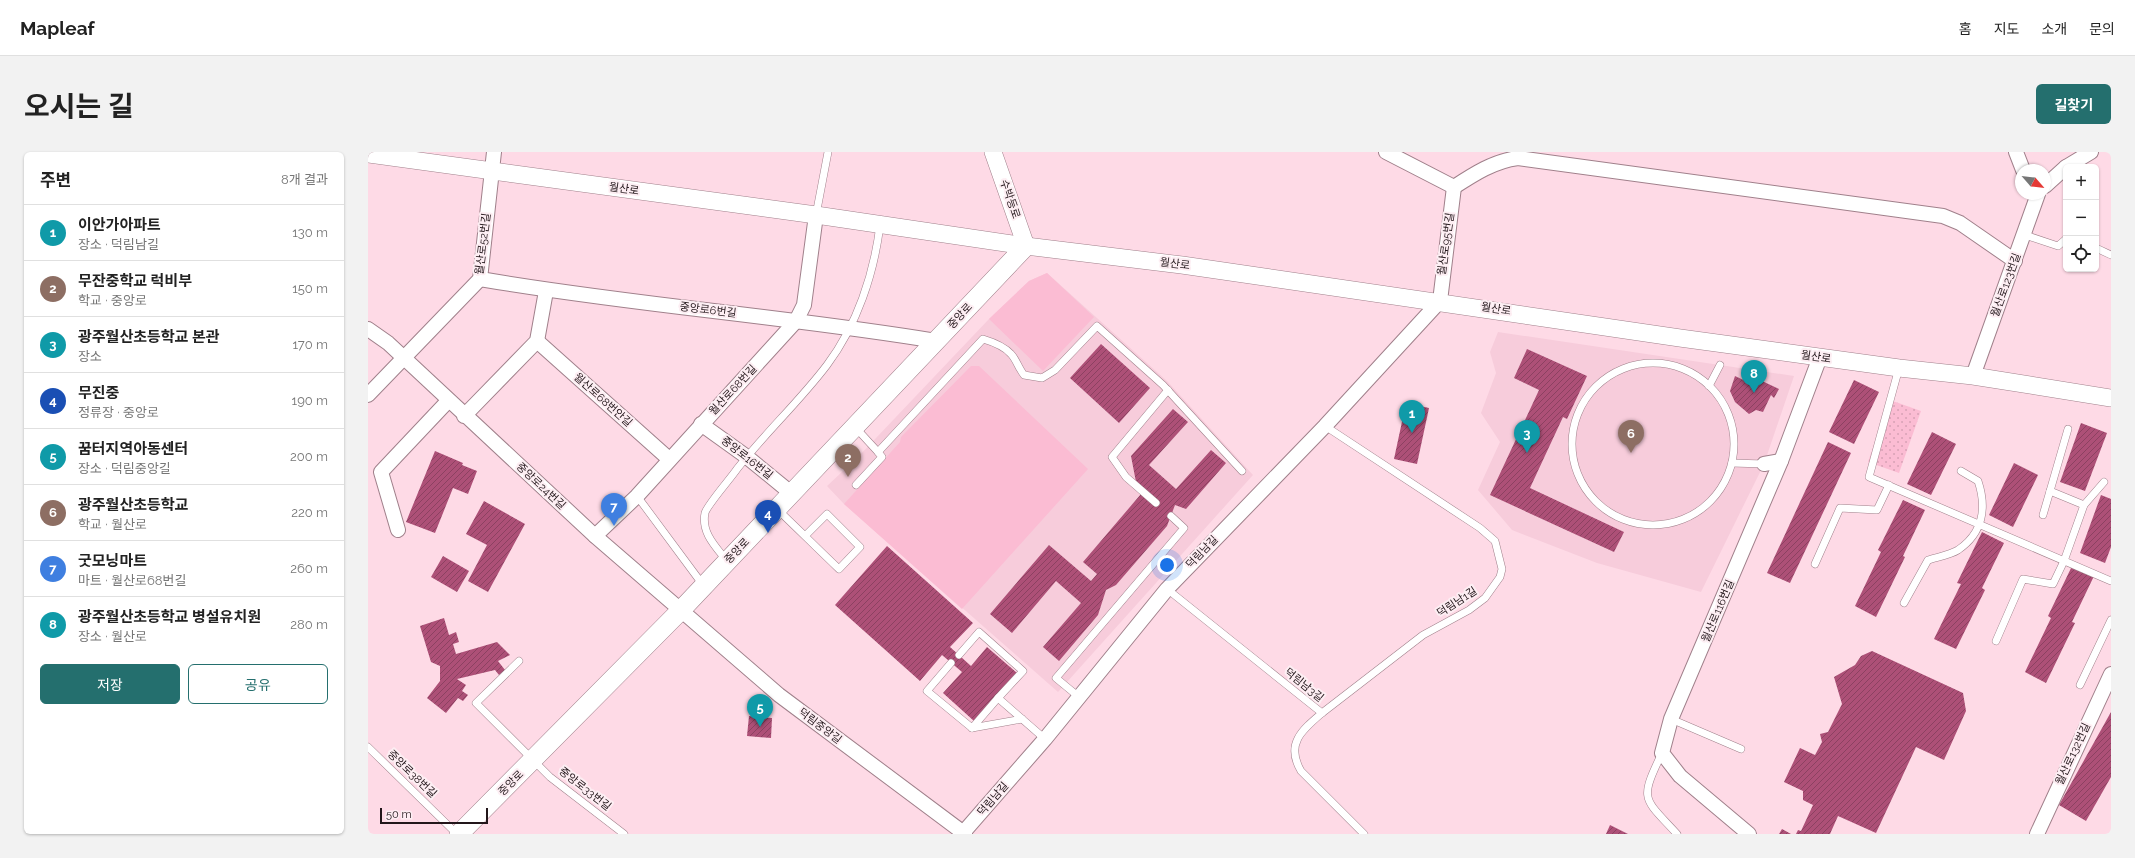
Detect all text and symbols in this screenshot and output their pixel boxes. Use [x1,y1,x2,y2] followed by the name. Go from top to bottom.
[20,17,95,39] text: Mapleaf
[1959,21,1972,37] text: 홈
[1994,21,2019,37] text: 지도
[2041,21,2067,37] text: 소개
[2089,21,2115,37] text: 문의
[2036,84,2111,124] button: 길찾기
[24,90,134,123] text: 오시는 길
[2015,164,2051,200] north arrow
[2063,164,2099,272] map controls
[2063,164,2099,200] button: +
[40,170,71,190] text: 주변
[281,172,328,187] text: 8개 결과
[997,178,1023,220] street label: 수박등로
[608,180,640,198] street label: 월산로
[2063,200,2099,236] button: −
[473,212,493,276] street label: 월산로52번길
[1435,212,1457,276] street label: 월산로95번길
[78,216,161,234] text: 이안가아파트
[50,225,56,240] text: 1
[292,225,328,240] text: 130 m
[2063,236,2099,272] button: locate
[78,237,159,252] text: 장소 · 덕림남길
[1988,251,2024,319] street label: 월산로123번길
[1159,256,1191,272] street label: 월산로
[78,272,192,290] text: 무잔중학교 럭비부
[49,281,57,296] text: 2
[292,281,328,296] text: 150 m
[78,293,147,308] text: 학교 · 중앙로
[679,300,737,320] street label: 중앙로6번길
[945,300,975,332] street label: 중앙로
[1480,300,1512,318] street label: 월산로
[78,328,220,346] text: 광주월산초등학교 본관
[49,337,57,352] text: 3
[292,337,328,352] text: 170 m
[1800,348,1832,366] street label: 월산로
[78,349,102,364] text: 장소
[1741,360,1767,393] pin: 8
[707,362,759,418] street label: 월산로68번길
[571,370,635,430] street label: 월산로68번안길
[78,384,119,402] text: 무진중
[49,393,57,408] text: 4
[292,393,328,408] text: 190 m
[1399,400,1425,433] pin: 1
[78,405,159,420] text: 정류장 · 중앙로
[1514,420,1540,453] pin: 3
[1618,420,1644,453] pin: 6
[719,434,775,482] street label: 중앙로16번길
[78,440,188,458] text: 꿈터지역아동센터
[835,444,861,477] pin: 2
[49,449,57,464] text: 5
[290,449,328,464] text: 200 m
[514,460,568,512] street label: 중앙로24번길
[78,461,171,476] text: 장소 · 덕림중앙길
[601,493,627,526] pin: 7
[78,496,188,514] text: 광주월산초등학교
[755,500,781,533] pin: 4
[49,505,57,520] text: 6
[291,505,328,520] text: 220 m
[78,517,147,532] text: 학교 · 월산로
[1183,533,1221,571] street label: 덕림남길
[722,536,752,566] street label: 중앙로
[78,552,147,570] text: 굿모닝마트
[1157,555,1177,575] your location
[49,561,57,576] text: 7
[290,561,328,576] text: 260 m
[78,573,186,588] text: 마트 · 월산로68번길
[1699,578,1737,644] street label: 월산로116번길
[1435,584,1479,620] street label: 덕림남1길
[78,608,261,626] text: 광주월산초등학교 병설유치원
[49,617,57,632] text: 8
[290,617,328,632] text: 280 m
[78,629,147,644] text: 장소 · 월산로
[40,664,180,704] button: 저장
[188,664,328,704] button: 공유
[1282,665,1326,705] street label: 덕림남3길
[747,694,773,727] pin: 5
[796,706,844,746] street label: 덕림중앙길
[2053,721,2093,787] street label: 월산로132번길
[385,747,439,801] street label: 중앙로38번길
[556,765,614,813] street label: 중앙로33번길
[496,768,526,798] street label: 중앙로
[975,779,1011,819] street label: 덕림남길
[380,806,488,825] scale bar
[386,808,412,821] text: 50 m

